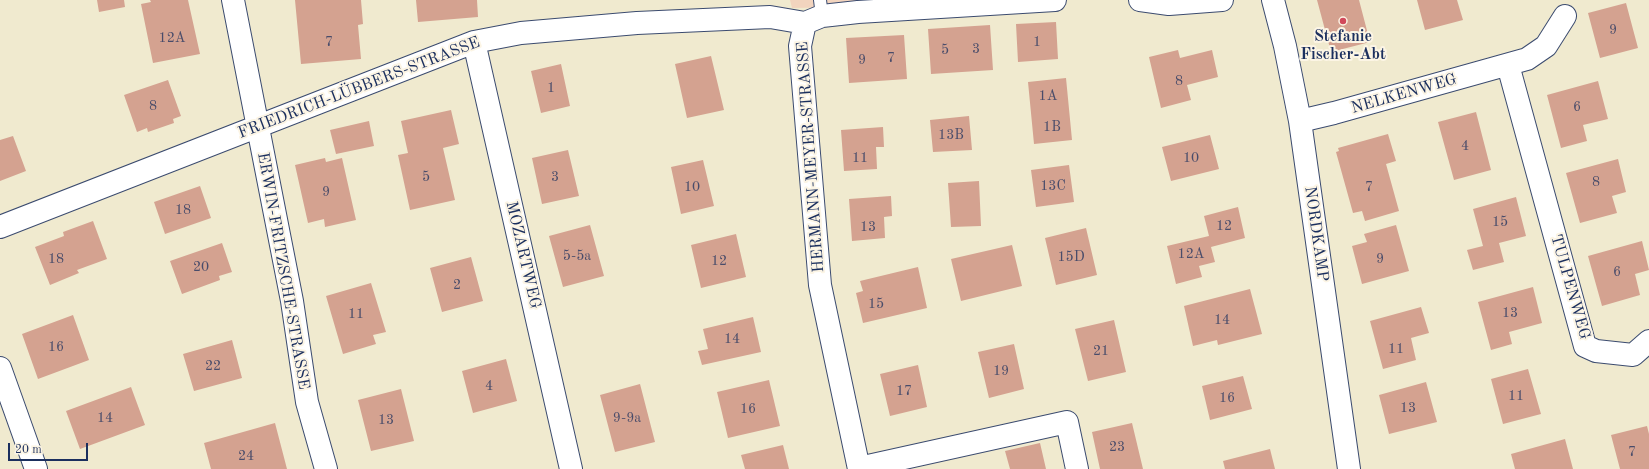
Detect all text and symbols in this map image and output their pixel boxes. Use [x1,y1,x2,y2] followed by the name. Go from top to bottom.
[1338,16,1348,26] marker: Stefanie Fischer-Abt
[1609,22,1617,38] house number: 9
[1300,27,1386,65] place label: Stefanie Fischer-Abt
[159,30,185,46] house number: 12A
[235,33,483,143] street label: FRIEDRICH-LÜBBERS-STRASSE
[325,34,333,50] house number: 7
[1033,34,1041,50] house number: 1
[793,41,829,273] street label: HERMANN-MEYER-STRASSE
[972,41,980,57] house number: 3
[941,42,949,58] house number: 5
[887,50,895,66] house number: 7
[858,52,866,68] house number: 9
[1349,70,1459,118] street label: NELKENWEG
[1175,73,1183,89] house number: 8
[547,80,555,96] house number: 1
[1039,88,1057,104] house number: 1A
[149,98,157,114] house number: 8
[1573,99,1581,115] house number: 6
[1043,119,1061,135] house number: 1B
[938,127,964,143] house number: 13B
[1461,138,1469,154] house number: 4
[852,150,868,166] house number: 11
[1183,150,1199,166] house number: 10
[253,151,313,391] street label: ERWIN-FRITZSCHE-STRASSE
[422,169,430,185] house number: 5
[551,169,559,185] house number: 3
[1592,174,1600,190] house number: 8
[1040,178,1066,194] house number: 13C
[684,179,700,195] house number: 10
[1365,179,1373,195] house number: 7
[322,184,330,200] house number: 9
[1300,185,1332,283] street label: NORDKAMP
[501,199,545,311] street label: MOZARTWEG
[175,202,191,218] house number: 18
[1492,214,1508,230] house number: 15
[1216,218,1232,234] house number: 12
[860,219,876,235] house number: 13
[1546,232,1594,342] street label: TULPENWEG
[1178,246,1204,262] house number: 12A
[563,248,591,264] house number: 5-5a
[1057,249,1085,265] house number: 15D
[48,251,64,267] house number: 18
[1376,251,1384,267] house number: 9
[711,253,727,269] house number: 12
[193,259,209,275] house number: 20
[1613,264,1621,280] house number: 6
[453,277,461,293] house number: 2
[868,296,884,312] house number: 15
[1502,305,1518,321] house number: 13
[348,306,364,322] house number: 11
[1214,312,1230,328] house number: 14
[724,331,740,347] house number: 14
[48,339,64,355] house number: 16
[1388,341,1404,357] house number: 11
[1093,343,1109,359] house number: 21
[205,358,221,374] house number: 22
[993,363,1009,379] house number: 19
[485,378,493,394] house number: 4
[896,383,912,399] house number: 17
[1508,388,1524,404] house number: 11
[1219,390,1235,406] house number: 16
[1400,400,1416,416] house number: 13
[740,401,756,417] house number: 16
[97,410,113,426] house number: 14
[613,410,641,426] house number: 9-9a
[378,412,394,428] house number: 13
[10,435,90,461] scale bar
[1109,439,1125,455] house number: 23
[15,444,42,456] text: 20 m
[1628,444,1636,460] house number: 7
[238,448,254,464] house number: 24

